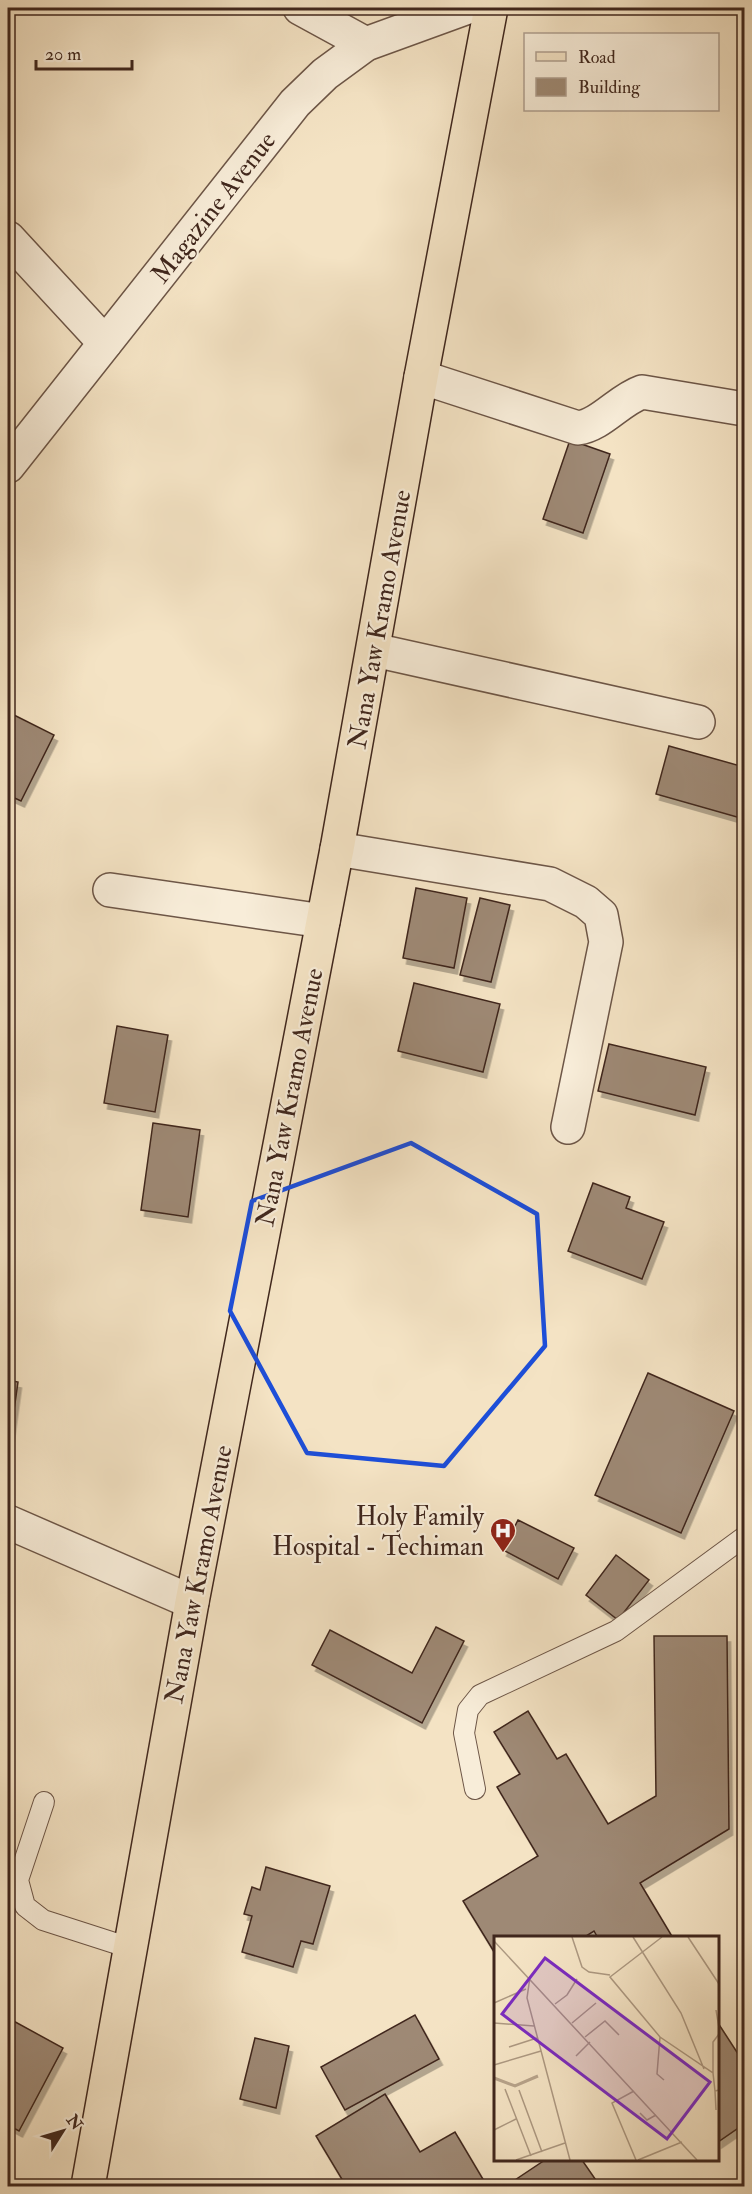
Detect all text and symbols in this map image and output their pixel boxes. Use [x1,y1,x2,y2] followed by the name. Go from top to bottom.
[36,33,132,71] scale bar
[524,33,719,111] legend
[45,43,81,66] text: 20 m
[578,46,616,69] text: Road
[578,76,641,99] text: Building
[145,125,283,290] street label: Magazine Avenue
[341,487,419,751] street label: Nana Yaw Kramo Avenue
[249,965,331,1229] street label: Nana Yaw Kramo Avenue
[158,1442,240,1706] street label: Nana Yaw Kramo Avenue
[272,1501,485,1564] place label: Holy Family Hospital - Techiman
[488,1516,518,1554] hospital icon: Holy Family Hospital - Techiman
[494,1936,719,2161] inset map
[33,2101,93,2161] north arrow
[61,2110,87,2135] text: N

